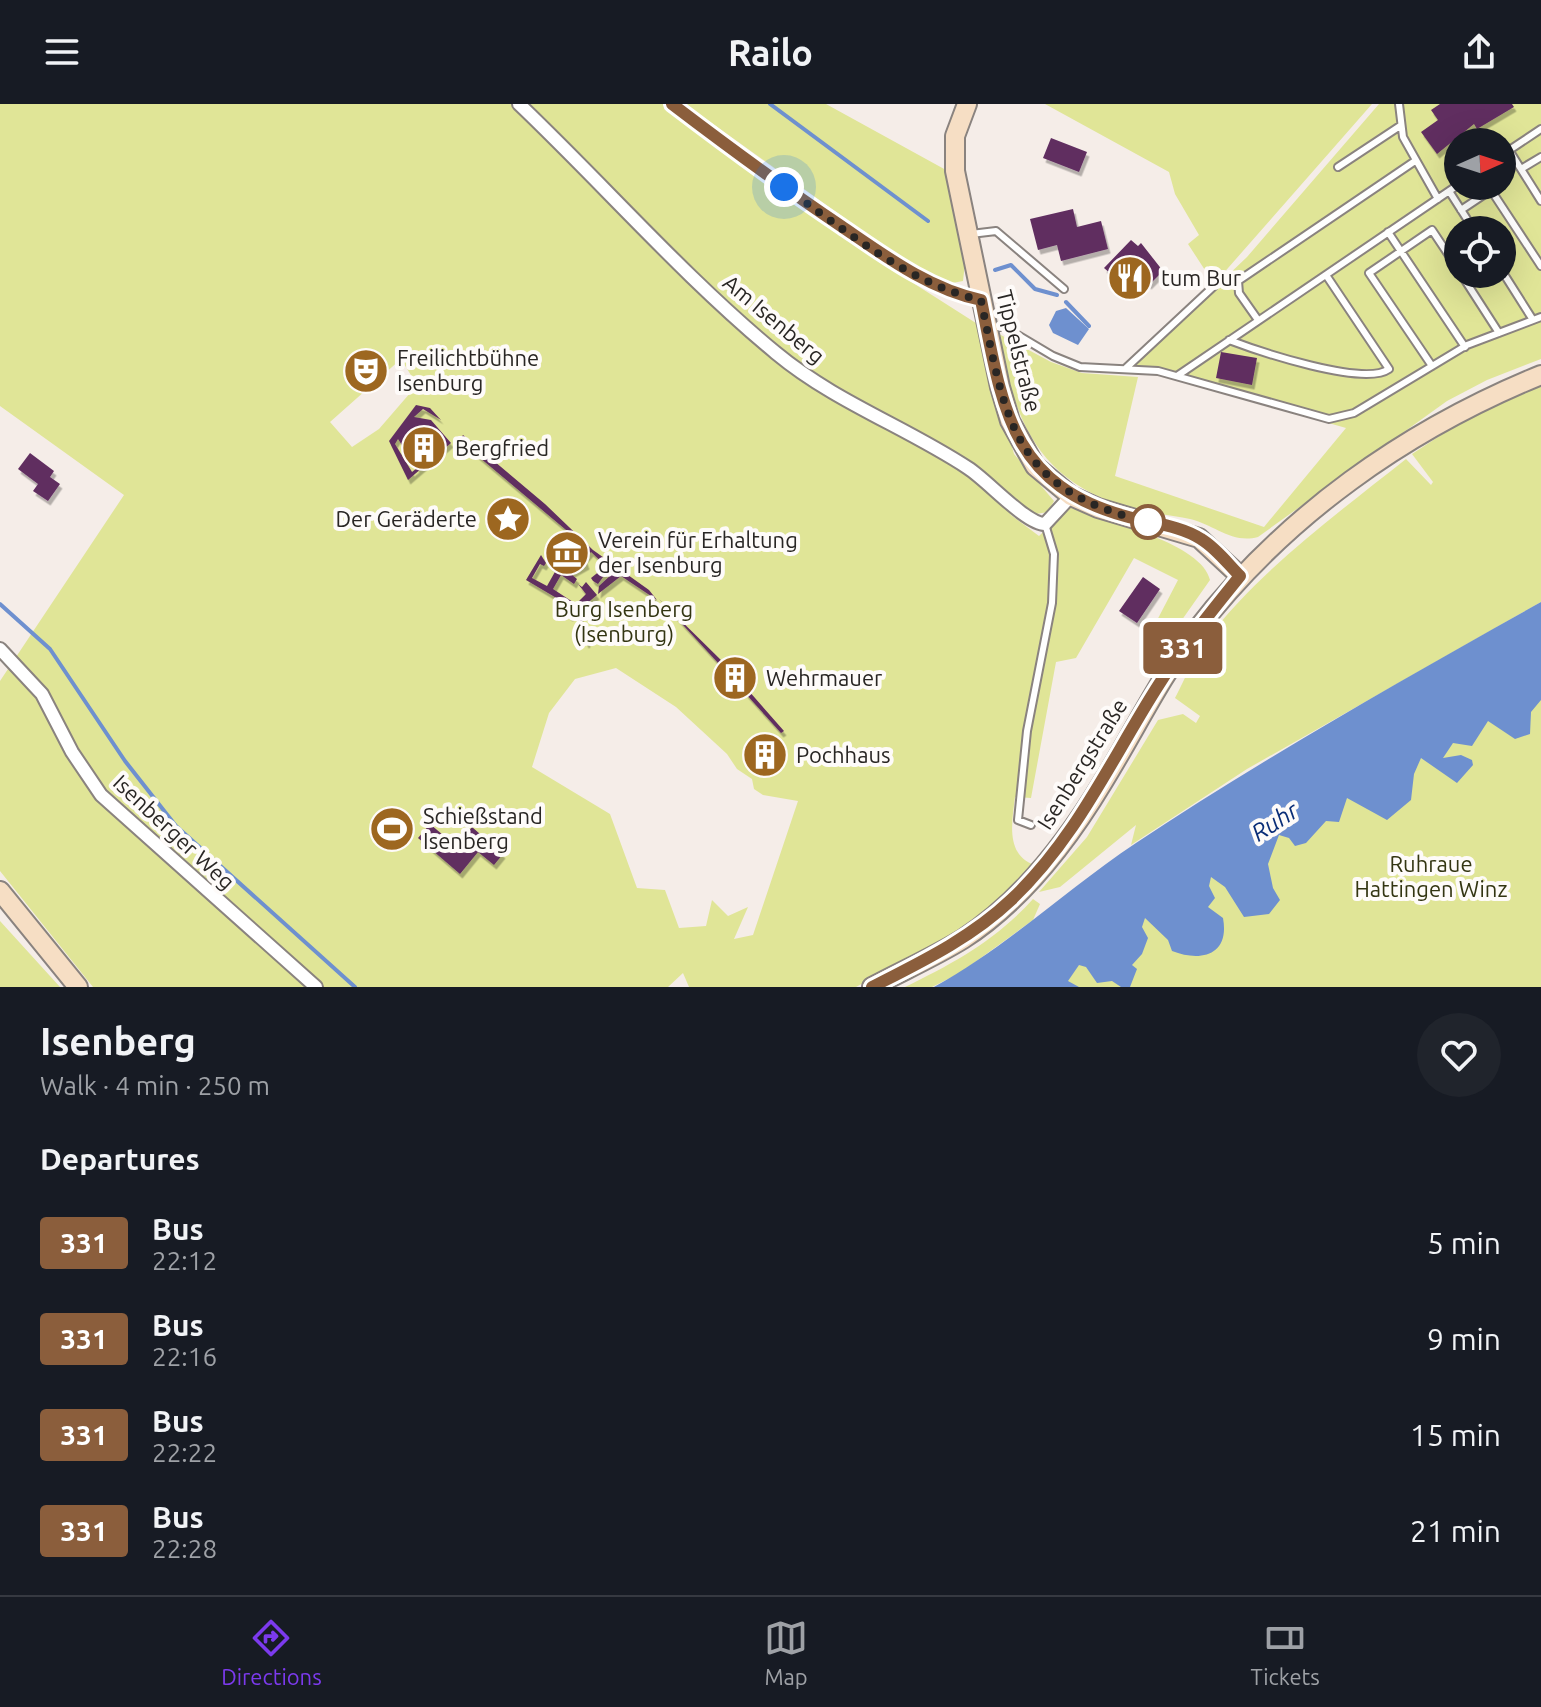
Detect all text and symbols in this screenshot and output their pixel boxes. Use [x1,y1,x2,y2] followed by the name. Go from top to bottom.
[40,30,84,74] icon: menu
[1457,30,1501,74] icon: share
[728,32,813,73] text: Railo
[1444,128,1516,200] north arrow
[1444,128,1516,288] map controls
[764,167,804,207] your location
[1444,216,1516,288] button: locate
[1106,254,1154,302] restaurant icon: tum Bur
[1161,265,1242,290] place label: tum Bur
[719,269,830,368] street label: Am Isenberg
[992,287,1047,415] street label: Tippelstraße
[397,345,539,395] place label: Freilichtbühne Isenburg
[342,347,390,395] theatre icon: Freilichtbühne Isenburg
[400,424,448,472] building icon: Bergfried
[455,435,549,460] place label: Bergfried
[484,495,532,543] place icon: Der Geräderte
[1131,505,1165,539] unlabelled marker
[335,506,477,531] place label: Der Geräderte
[598,527,798,577] place label: Verein für Erhaltung der Isenburg
[543,529,591,577] museum icon: Verein für Erhaltung der Isenburg
[555,596,693,647] park label: Burg Isenberg (Isenburg)
[1137,622,1229,674] line badge: 331
[1159,632,1207,663] text: 331
[711,654,759,702] building icon: Wehrmauer
[766,665,883,690] place label: Wehrmauer
[1031,694,1132,834] street label: Isenbergstraße
[741,731,789,779] building icon: Pochhaus
[796,742,891,767] place label: Pochhaus
[109,769,240,894] street label: Isenberger Weg
[1246,796,1304,847] water label: Ruhr
[423,803,543,853] place label: Schießstand Isenberg
[368,805,416,853] sports icon: Schießstand Isenberg
[1354,851,1508,901] park label: Ruhraue Hattingen Winz
[1417,1013,1501,1097] button: heart
[40,1020,196,1062] text: Isenberg
[40,1071,270,1100] text: Walk · 4 min · 250 m
[40,1142,200,1176] text: Departures
[152,1212,204,1246] text: Bus
[1427,1226,1501,1260] text: 5 min
[60,1227,108,1258] text: 331
[152,1246,217,1275] text: 22:12
[152,1308,204,1342] text: Bus
[1427,1322,1501,1356] text: 9 min
[60,1323,108,1354] text: 331
[152,1342,217,1371] text: 22:16
[152,1404,204,1438] text: Bus
[1410,1418,1501,1452] text: 15 min
[60,1419,108,1450] text: 331
[152,1438,217,1467] text: 22:22
[152,1500,204,1534] text: Bus
[1410,1514,1501,1548] text: 21 min
[60,1515,108,1546] text: 331
[152,1534,217,1563] text: 22:28
[221,1616,322,1689] tab: Directions
[764,1616,808,1689] tab: Map
[1250,1616,1320,1689] tab: Tickets

